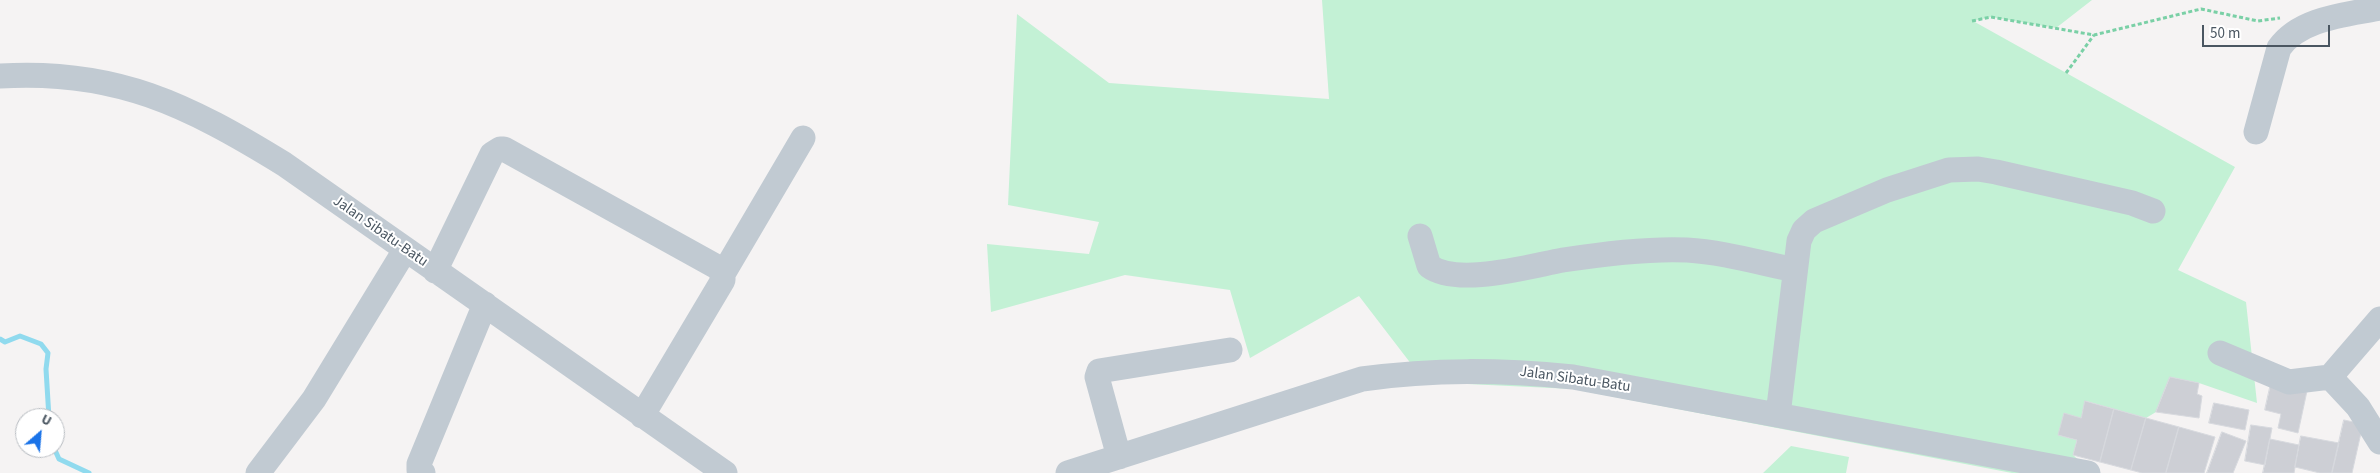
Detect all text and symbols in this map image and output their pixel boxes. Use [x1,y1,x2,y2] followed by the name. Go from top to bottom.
[2205,15,2332,47] scale bar
[2210,23,2240,44] text: 50 m
[329,193,431,271] street label: Jalan Sibatu-Batu
[1518,363,1632,397] street label: Jalan Sibatu-Batu
[15,408,65,458] north arrow
[38,410,55,432] text: U

